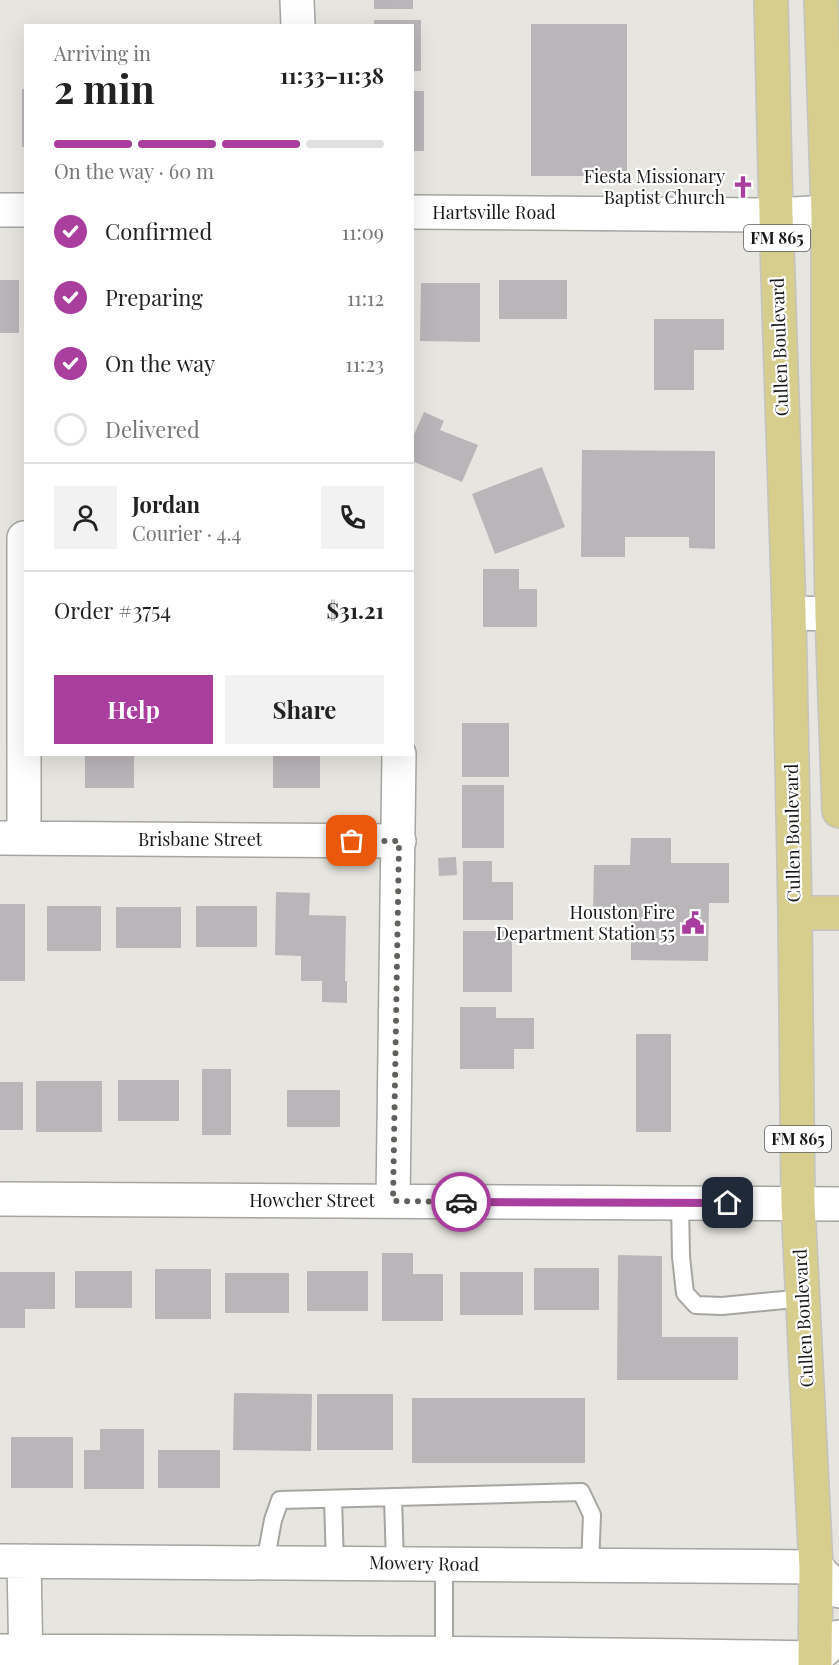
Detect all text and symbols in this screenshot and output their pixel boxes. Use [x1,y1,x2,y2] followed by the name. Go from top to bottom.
[54,39,151,66] text: Arriving in
[280,60,384,90] text: 11:33–11:38
[54,62,155,114] text: 2 min
[54,157,214,184] text: On the way · 60 m
[584,164,725,209] place label: Fiesta Missionary Baptist Church
[730,174,756,200] church icon: Fiesta Missionary Baptist Church
[432,200,556,224] street label: Hartsville Road
[54,215,87,248] icon: check
[105,216,212,246] text: Confirmed
[342,218,384,245] text: 11:09
[744,225,810,251] road number: FM 865
[765,277,793,417] street label: Cullen Boulevard
[54,281,87,314] icon: check
[105,282,203,312] text: Preparing
[347,284,384,311] text: 11:12
[54,347,87,380] icon: check
[105,348,215,378] text: On the way
[345,350,384,377] text: 11:23
[105,414,200,444] text: Delivered
[54,486,117,549] button: person
[321,486,384,549] button: phone
[132,489,200,519] text: Jordan
[132,519,241,546] text: Courier · 4.4
[54,595,171,625] text: Order #3754
[326,595,384,625] text: $31.21
[54,675,213,744] button: Help
[225,675,384,744] button: Share
[779,763,805,903] street label: Cullen Boulevard
[326,815,377,866] pin
[335,824,368,857] icon: bag
[138,827,263,851] street label: Brisbane Street
[496,900,675,945] place label: Houston Fire Department Station 55
[680,910,706,936] public building icon: Houston Fire Department Station 55
[765,1126,831,1152] road number: FM 865
[431,1172,491,1232] courier
[702,1177,753,1228] pin
[445,1186,478,1219] icon: car
[711,1186,744,1219] icon: home
[249,1188,375,1212] street label: Howcher Street
[787,1248,819,1388] street label: Cullen Boulevard
[369,1550,480,1576] street label: Mowery Road

